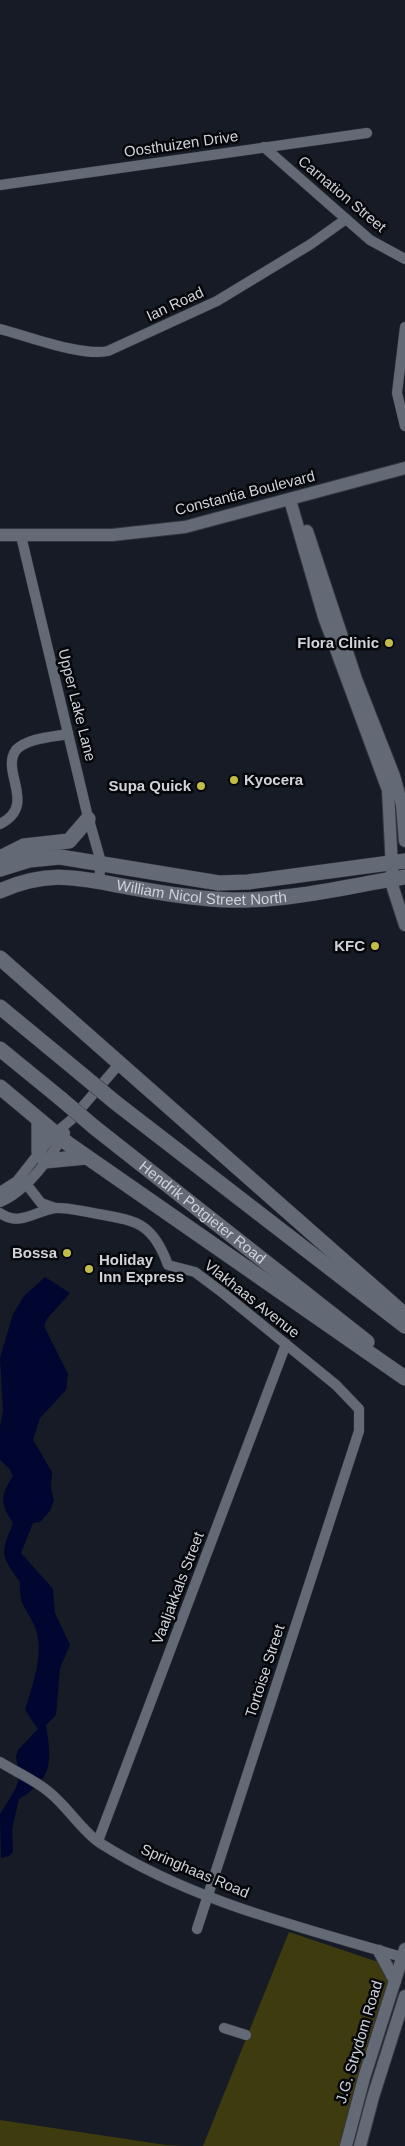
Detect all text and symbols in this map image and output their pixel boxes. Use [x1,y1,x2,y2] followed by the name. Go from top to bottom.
[123,127,239,160] street label: Oosthuizen Drive
[295,152,390,236] street label: Carnation Street
[144,283,206,324] street label: Ian Road
[173,467,317,518] street label: Constantia Boulevard
[297,634,379,651] place label: Flora Clinic
[383,637,395,649] marker: Flora Clinic
[55,647,100,763] street label: Upper Lake Lane
[244,771,304,788] place label: Kyocera
[228,774,240,786] marker: Kyocera
[108,777,192,794] place label: Supa Quick
[195,780,207,792] marker: Supa Quick
[115,876,288,908] street label: William Nicol Street North
[334,937,365,954] place label: KFC
[369,940,381,952] marker: KFC
[136,1157,269,1267] street label: Hendrik Potgieter Road
[12,1244,58,1261] place label: Bossa
[61,1247,73,1259] marker: Bossa
[99,1251,184,1285] place label: Holiday Inn Express
[202,1256,303,1341] street label: Vlakhaas Avenue
[83,1263,95,1275] marker: Holiday Inn Express
[148,1528,207,1646] street label: Vaaljakkals Street
[241,1621,288,1719] street label: Tortoise Street
[139,1840,252,1901] street label: Springhaas Road
[332,1978,385,2105] street label: J.G. Strydom Road

